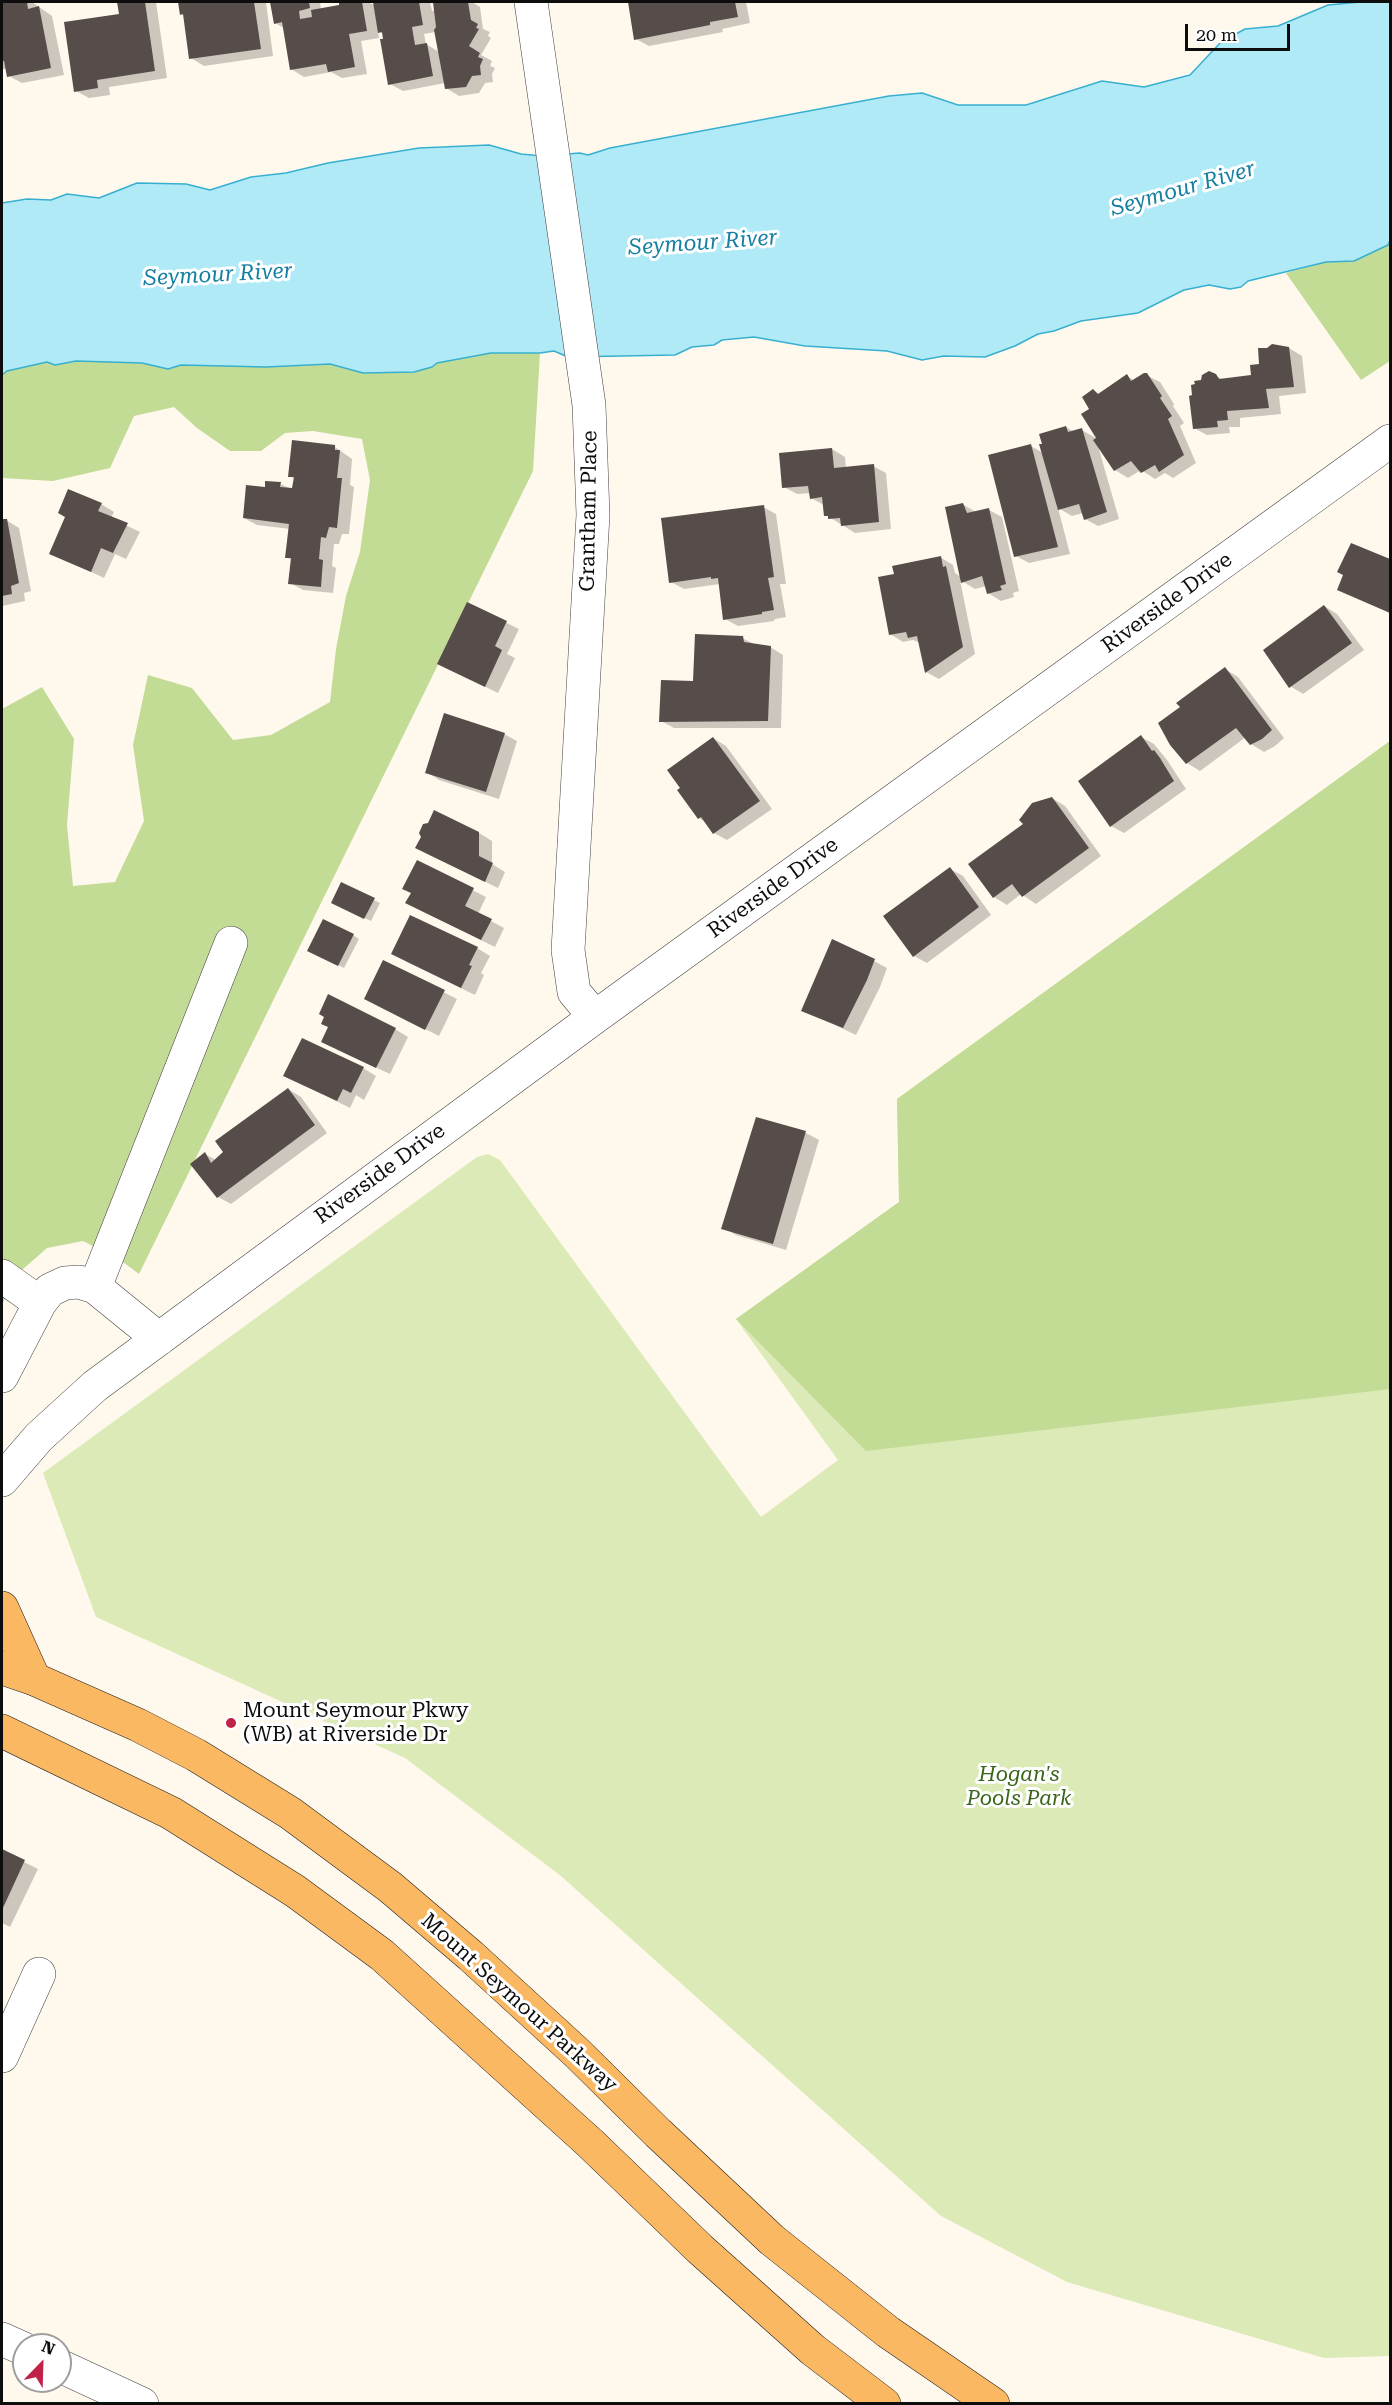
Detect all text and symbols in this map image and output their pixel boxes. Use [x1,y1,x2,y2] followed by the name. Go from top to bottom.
[1188,12,1293,50] scale bar
[1196,24,1237,45] text: 20 m
[1107,156,1259,222] water label: Seymour River
[627,225,779,261] water label: Seymour River
[143,258,293,292] water label: Seymour River
[575,430,603,592] street label: Grantham Place
[1097,547,1237,659] street label: Riverside Drive
[703,832,843,944] street label: Riverside Drive
[310,1118,450,1230] street label: Riverside Drive
[243,1698,468,1748] place label: Mount Seymour Pkwy (WB) at Riverside Dr
[224,1716,238,1730] marker: Mount Seymour Pkwy (WB) at Riverside Dr
[967,1762,1071,1812] park label: Hogan's Pools Park
[416,1908,622,2098] street label: Mount Seymour Parkway
[12,2333,72,2393] north arrow
[39,2337,58,2359] text: N

